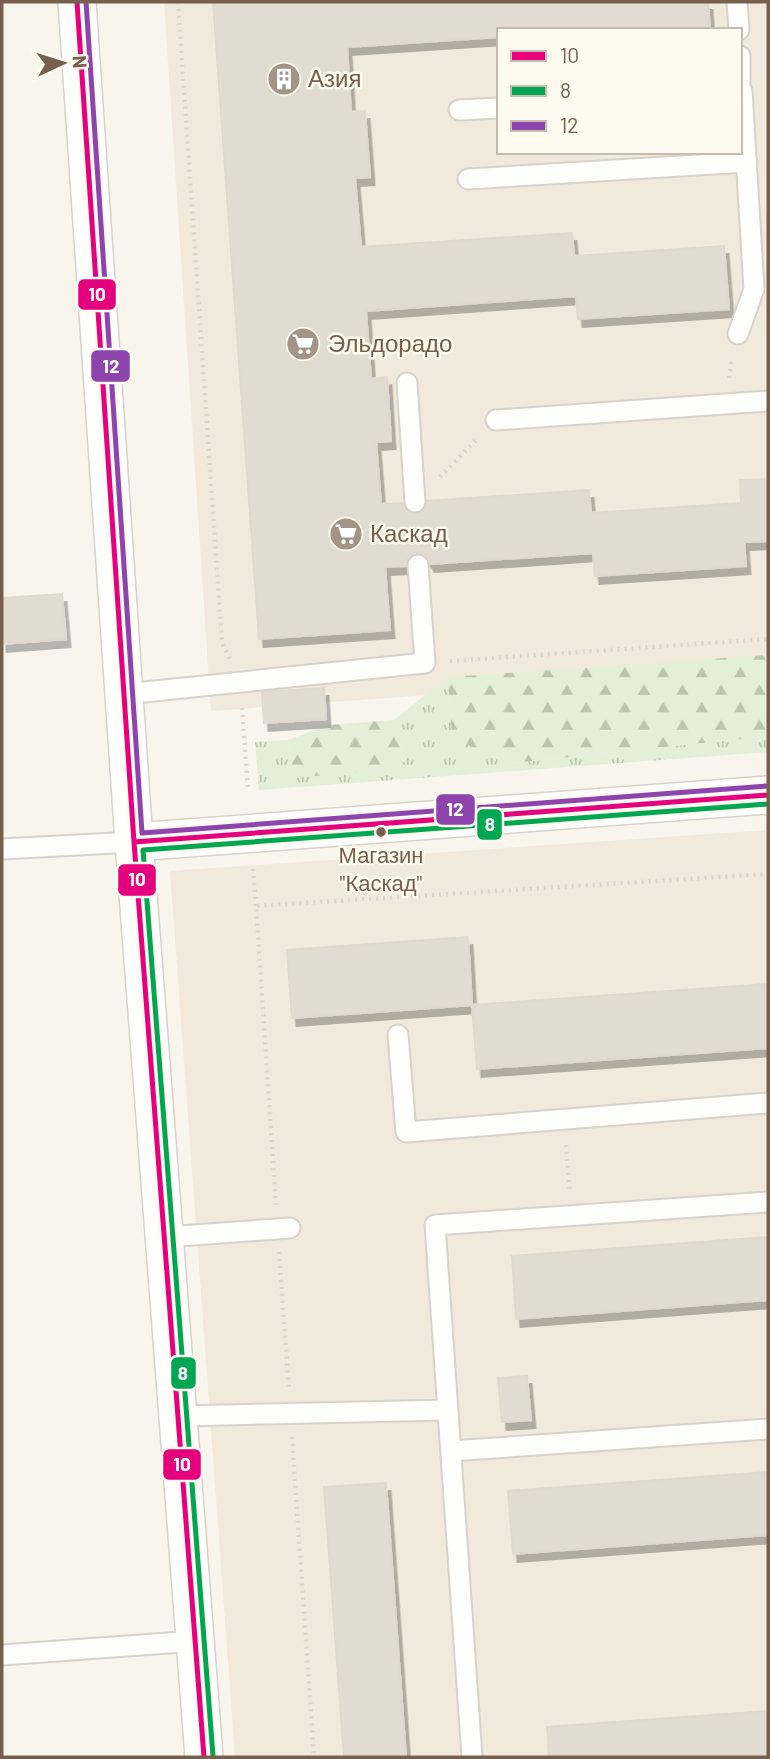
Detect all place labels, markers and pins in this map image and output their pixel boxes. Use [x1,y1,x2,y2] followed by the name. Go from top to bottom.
[265,60,303,98] building icon: Азия
[308,63,361,92] place label: Азия
[284,325,322,363] supermarket icon: Эльдорадо
[328,328,452,357] place label: Эльдорадо
[327,515,365,553] supermarket icon: Каскад
[370,518,448,547] place label: Каскад
[374,825,388,839] marker: Магазин "Каскад"
[339,841,423,896] place label: Магазин "Каскад"

